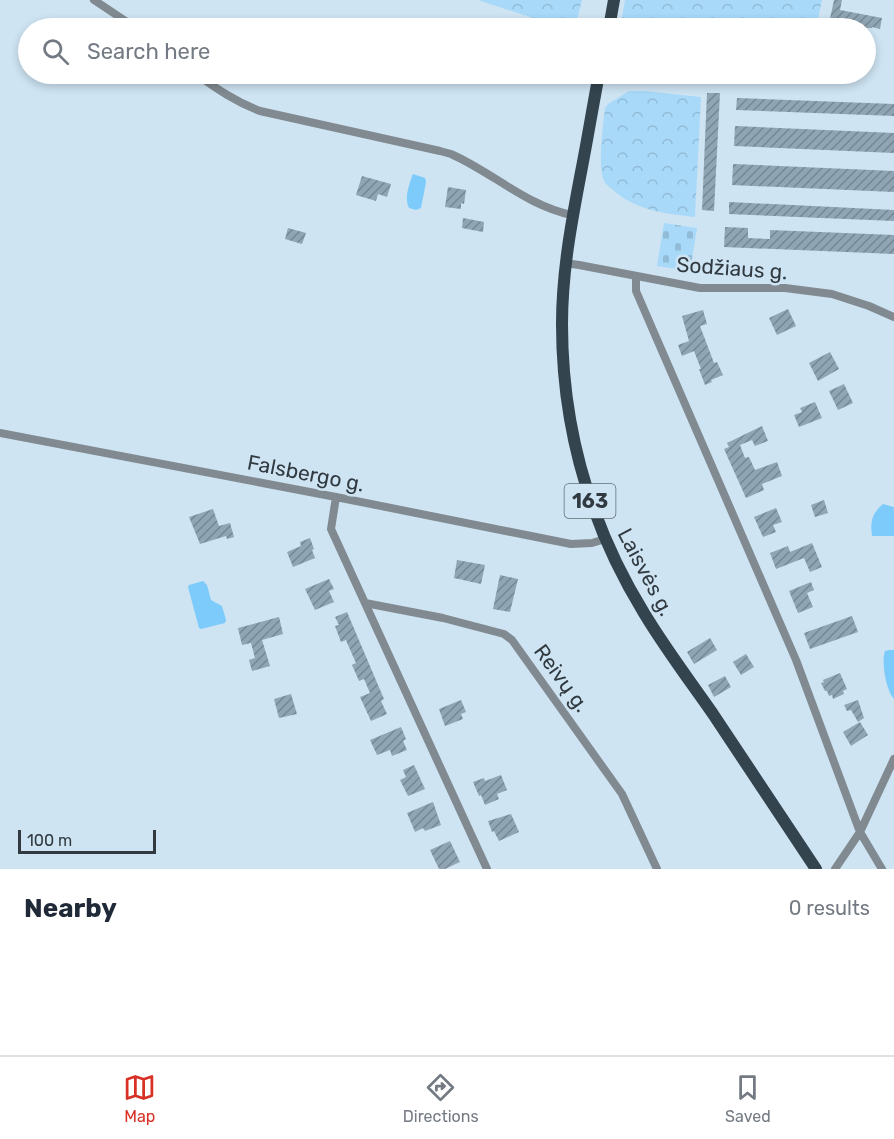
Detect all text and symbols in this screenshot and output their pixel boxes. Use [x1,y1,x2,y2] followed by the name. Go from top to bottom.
[18,18,876,84] search box
[39,35,72,68] icon: search
[87,38,210,65] text: Search here
[676,252,788,284] street label: Sodžiaus g.
[245,449,367,497] street label: Falsbergo g.
[564,484,616,518] road number: 163
[613,524,679,620] street label: Laisvės g.
[529,639,595,717] street label: Reivų g.
[18,827,156,854] scale bar
[27,831,72,850] text: 100 m
[24,893,117,924] text: Nearby
[789,896,870,920] text: 0 results
[123,1071,156,1126] tab: Map
[403,1071,479,1126] tab: Directions
[725,1071,771,1126] tab: Saved

